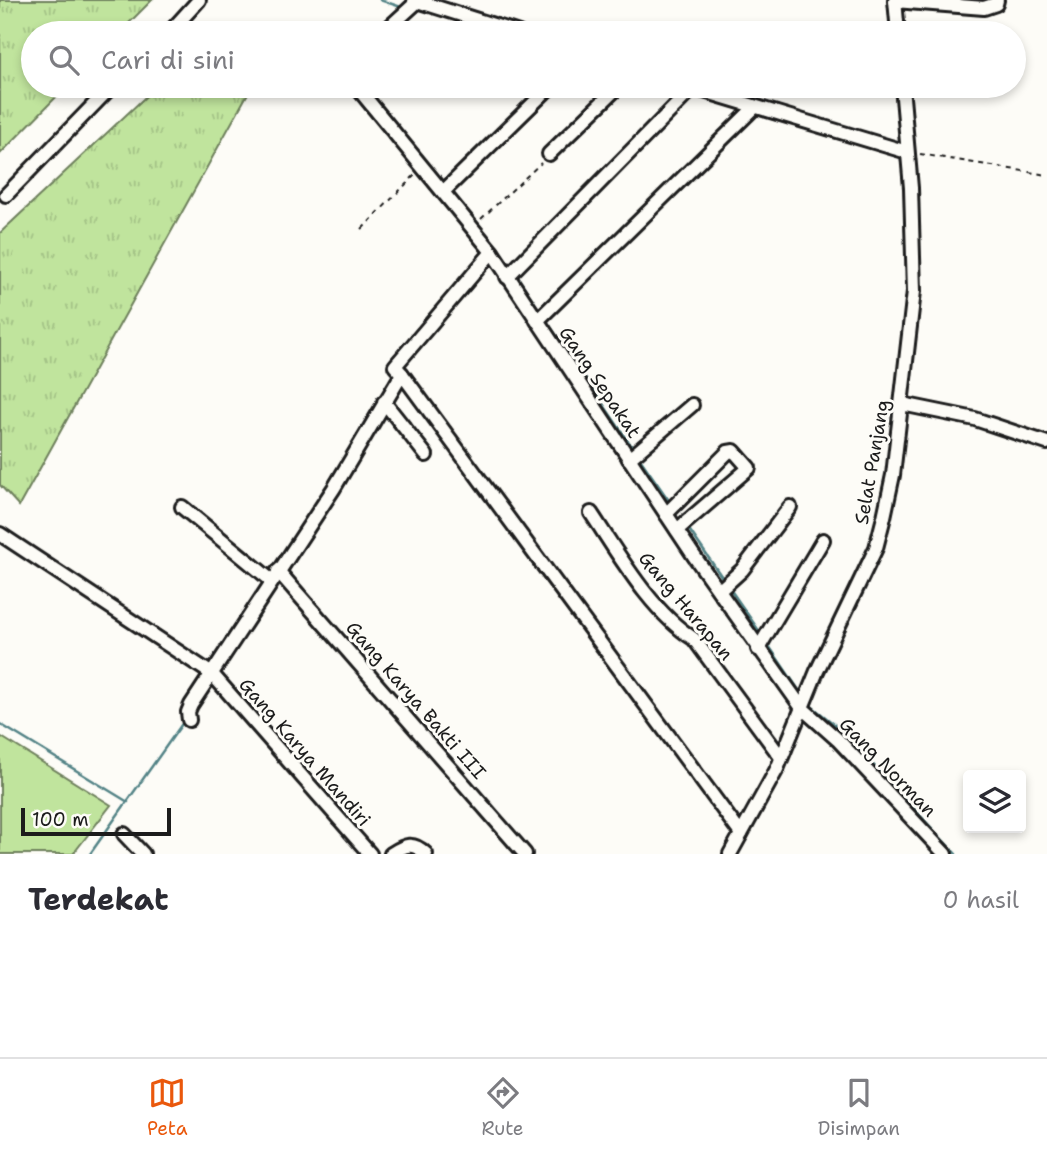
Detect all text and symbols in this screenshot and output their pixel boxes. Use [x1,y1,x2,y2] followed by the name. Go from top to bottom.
[21,21,1026,98] search box
[45,41,83,79] icon: search
[101,42,235,77] text: Cari di sini
[553,321,647,443] street label: Gang Sepakat
[849,398,895,526] street label: Selat Panjang
[633,546,739,666] street label: Gang Harapan
[340,616,492,784] street label: Gang Karya Bakti III
[234,673,376,831] street label: Gang Karya Mandiri
[834,712,942,822] street label: Gang Norman
[963,770,1026,833] map controls
[963,770,1026,833] button: layers
[21,805,172,837] scale bar
[32,807,89,832] text: 100 m
[28,879,168,920] text: Terdekat
[943,885,1019,915] text: 0 hasil
[147,1074,187,1141] tab: Peta
[482,1074,524,1141] tab: Rute
[818,1074,900,1141] tab: Disimpan

